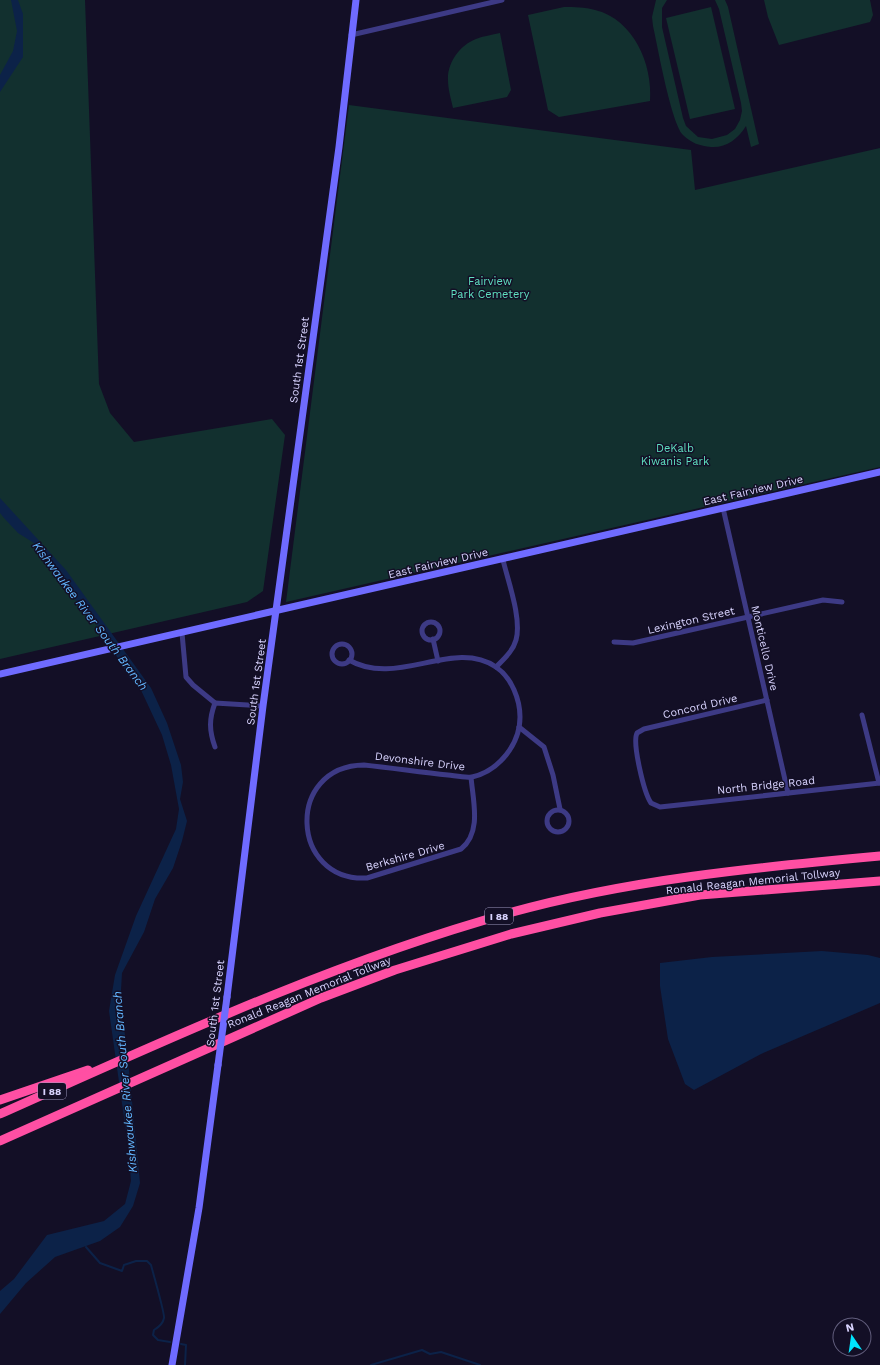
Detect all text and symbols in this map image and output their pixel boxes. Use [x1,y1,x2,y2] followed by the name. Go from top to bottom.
[451,275,530,301] park label: Fairview Park Cemetery
[287,316,312,404] street label: South 1st Street
[641,442,709,468] park label: DeKalb Kiwanis Park
[702,473,804,508] street label: East Fairview Drive
[29,539,151,693] water label: Kishwaukee River South Branch
[387,546,489,581] street label: East Fairview Drive
[646,604,736,637] street label: Lexington Street
[748,604,781,692] street label: Monticello Drive
[244,638,269,726] street label: South 1st Street
[662,692,739,721] street label: Concord Drive
[374,750,466,773] street label: Devonshire Drive
[717,774,816,797] street label: North Bridge Road
[364,839,446,874] street label: Berkshire Drive
[665,866,841,897] street label: Ronald Reagan Memorial Tollway
[485,908,513,924] road number: I 88
[226,954,393,1031] street label: Ronald Reagan Memorial Tollway
[204,959,227,1047] street label: South 1st Street
[110,990,140,1174] water label: Kishwaukee River South Branch
[38,1083,66,1099] road number: I 88
[832,1317,872,1357] north arrow
[844,1320,855,1335] text: N

